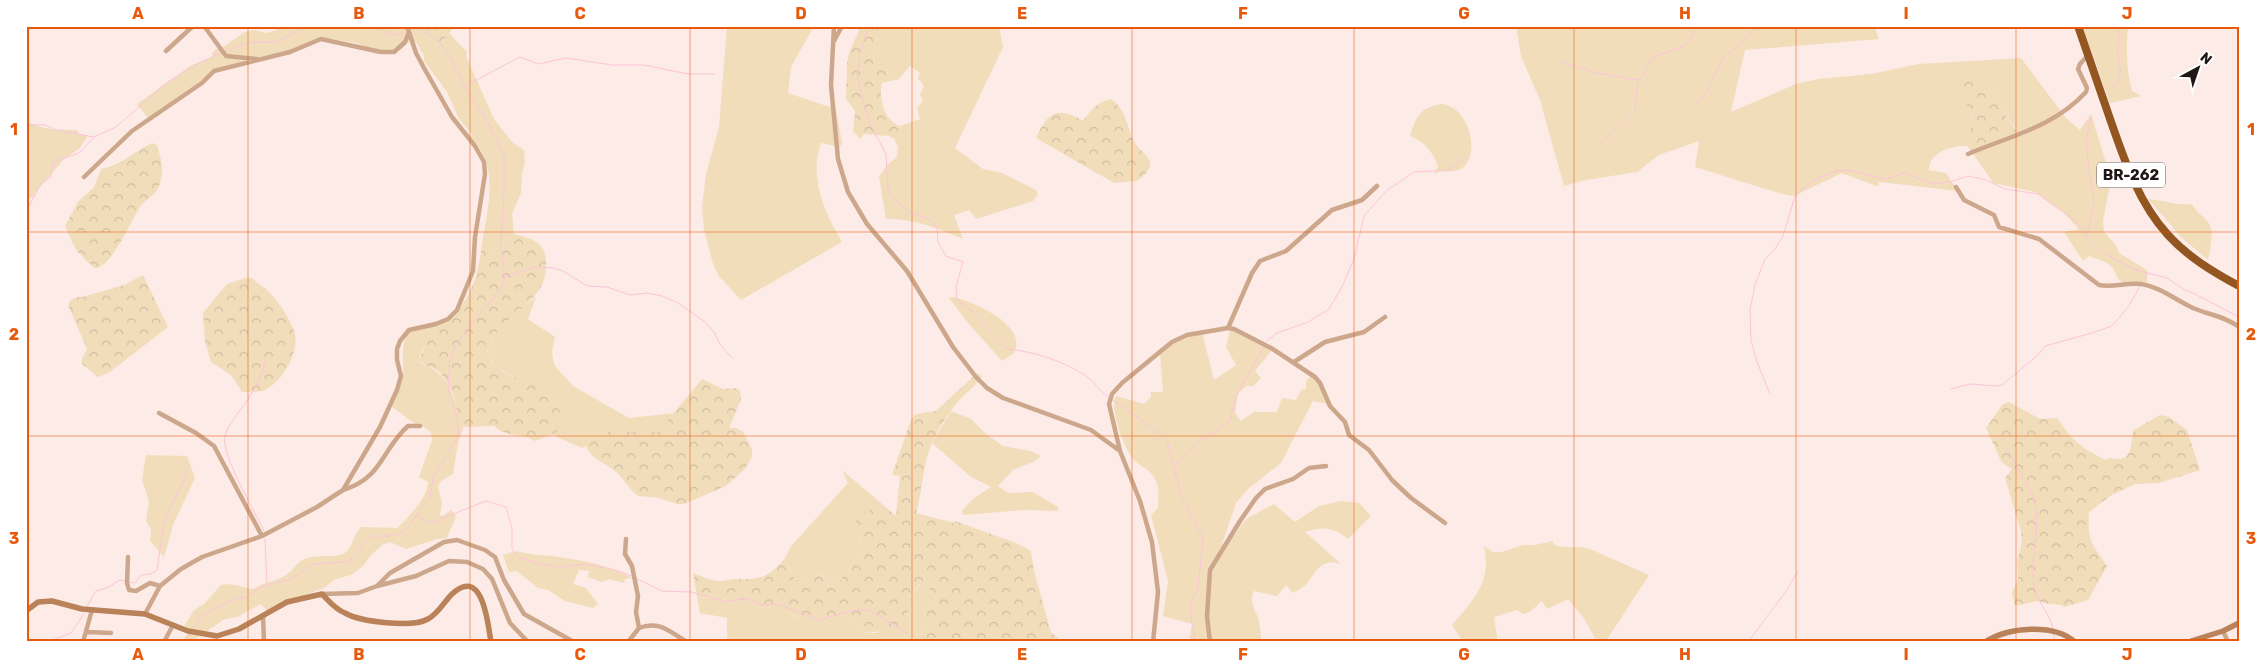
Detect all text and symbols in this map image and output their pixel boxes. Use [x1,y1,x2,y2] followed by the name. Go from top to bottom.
[132,4,144,23] text: A
[353,4,365,23] text: B
[574,4,586,23] text: C
[795,4,807,23] text: D
[1017,4,1027,23] text: E
[1238,4,1248,23] text: F
[1458,4,1470,23] text: G
[1679,4,1691,23] text: H
[1903,4,1909,23] text: I
[2122,4,2132,23] text: J
[2172,42,2222,92] north arrow
[2197,49,2215,68] text: N
[10,120,18,139] text: 1
[2247,120,2255,139] text: 1
[2097,162,2165,188] road number: BR-262
[9,325,19,344] text: 2
[2246,325,2256,344] text: 2
[9,529,19,548] text: 3
[2246,529,2256,548] text: 3
[132,645,144,664] text: A
[353,645,365,664] text: B
[574,645,586,664] text: C
[795,645,807,664] text: D
[1017,645,1027,664] text: E
[1238,645,1248,664] text: F
[1458,645,1470,664] text: G
[1679,645,1691,664] text: H
[1903,645,1909,664] text: I
[2122,645,2132,664] text: J

